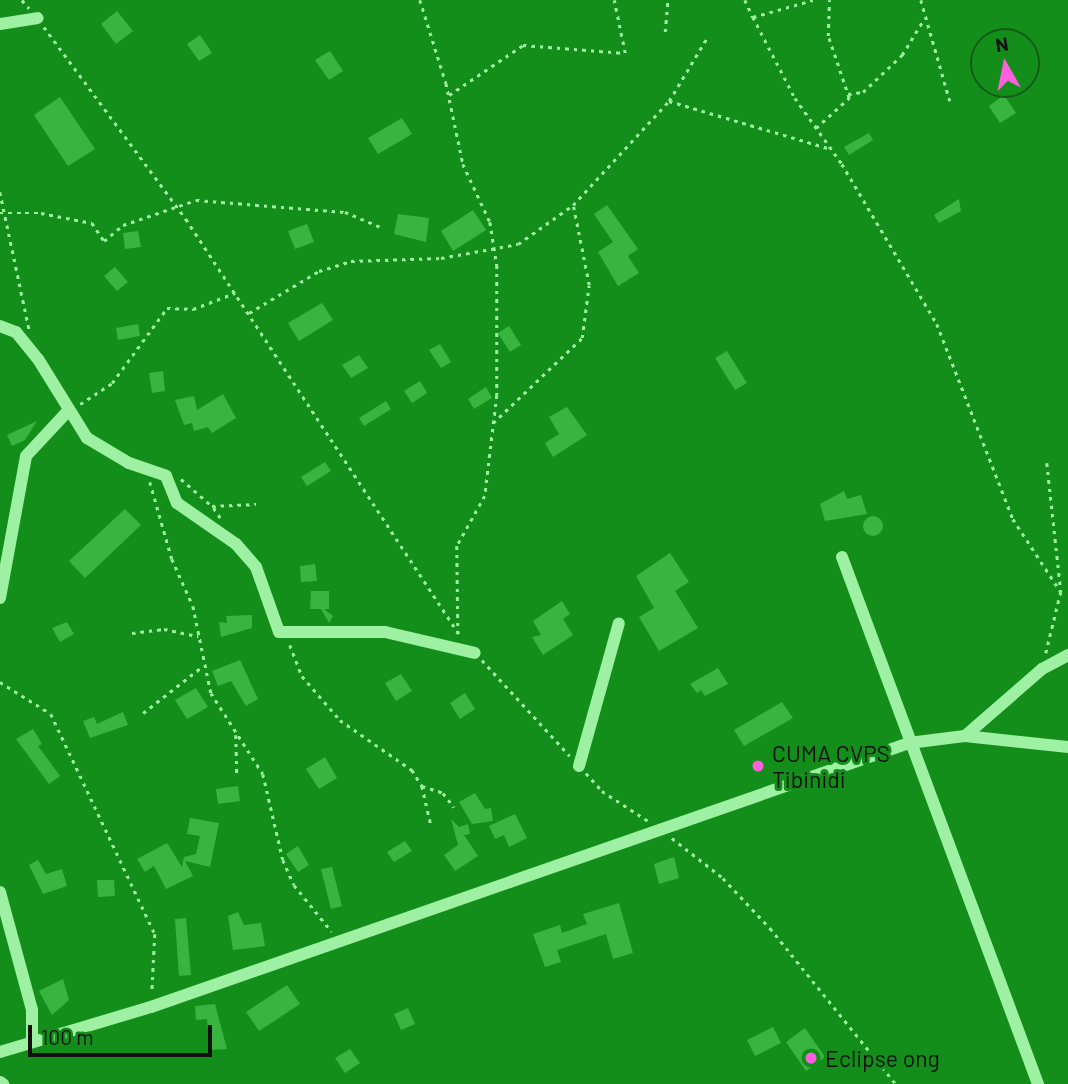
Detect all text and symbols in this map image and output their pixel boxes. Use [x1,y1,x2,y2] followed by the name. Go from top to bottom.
[970,28,1040,98] north arrow
[994,31,1010,56] text: N
[772,739,890,793] place label: CUMA CVPS Tibinidi
[750,758,766,774] marker: CUMA CVPS Tibinidi
[32,1010,215,1054] scale bar
[41,1024,94,1049] text: 100 m
[825,1044,940,1072] place label: Eclipse ong
[803,1050,819,1066] marker: Eclipse ong

